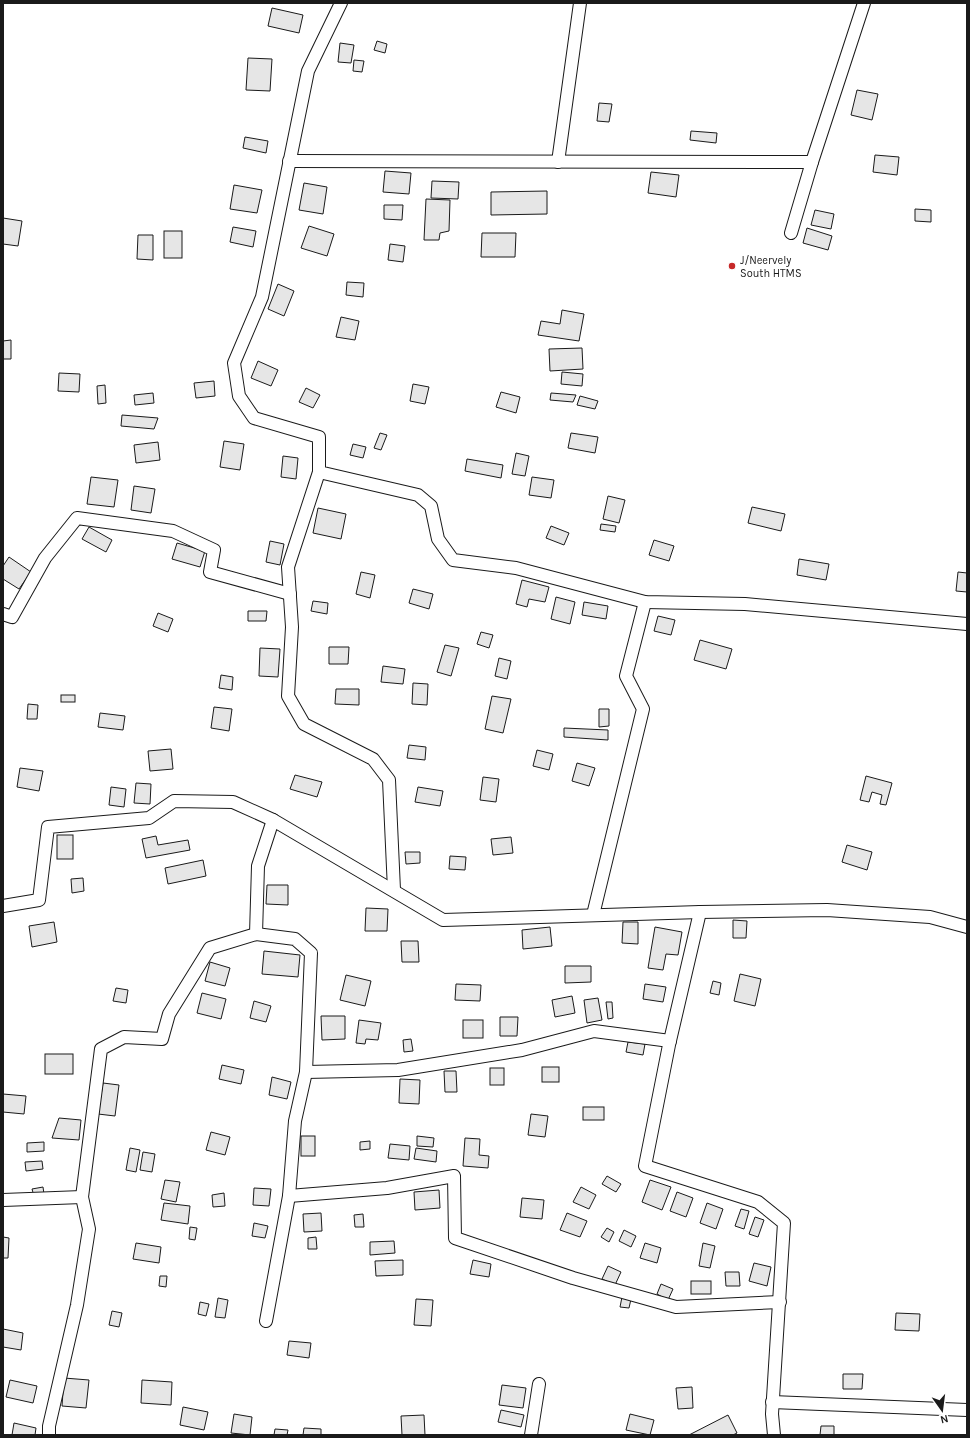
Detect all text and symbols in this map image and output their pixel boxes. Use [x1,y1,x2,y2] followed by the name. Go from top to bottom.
[740,254,802,280] place label: J/Neervely South HTMS
[727,261,737,271] marker: J/Neervely South HTMS
[922,1390,962,1430] north arrow
[939,1412,950,1426] text: N

